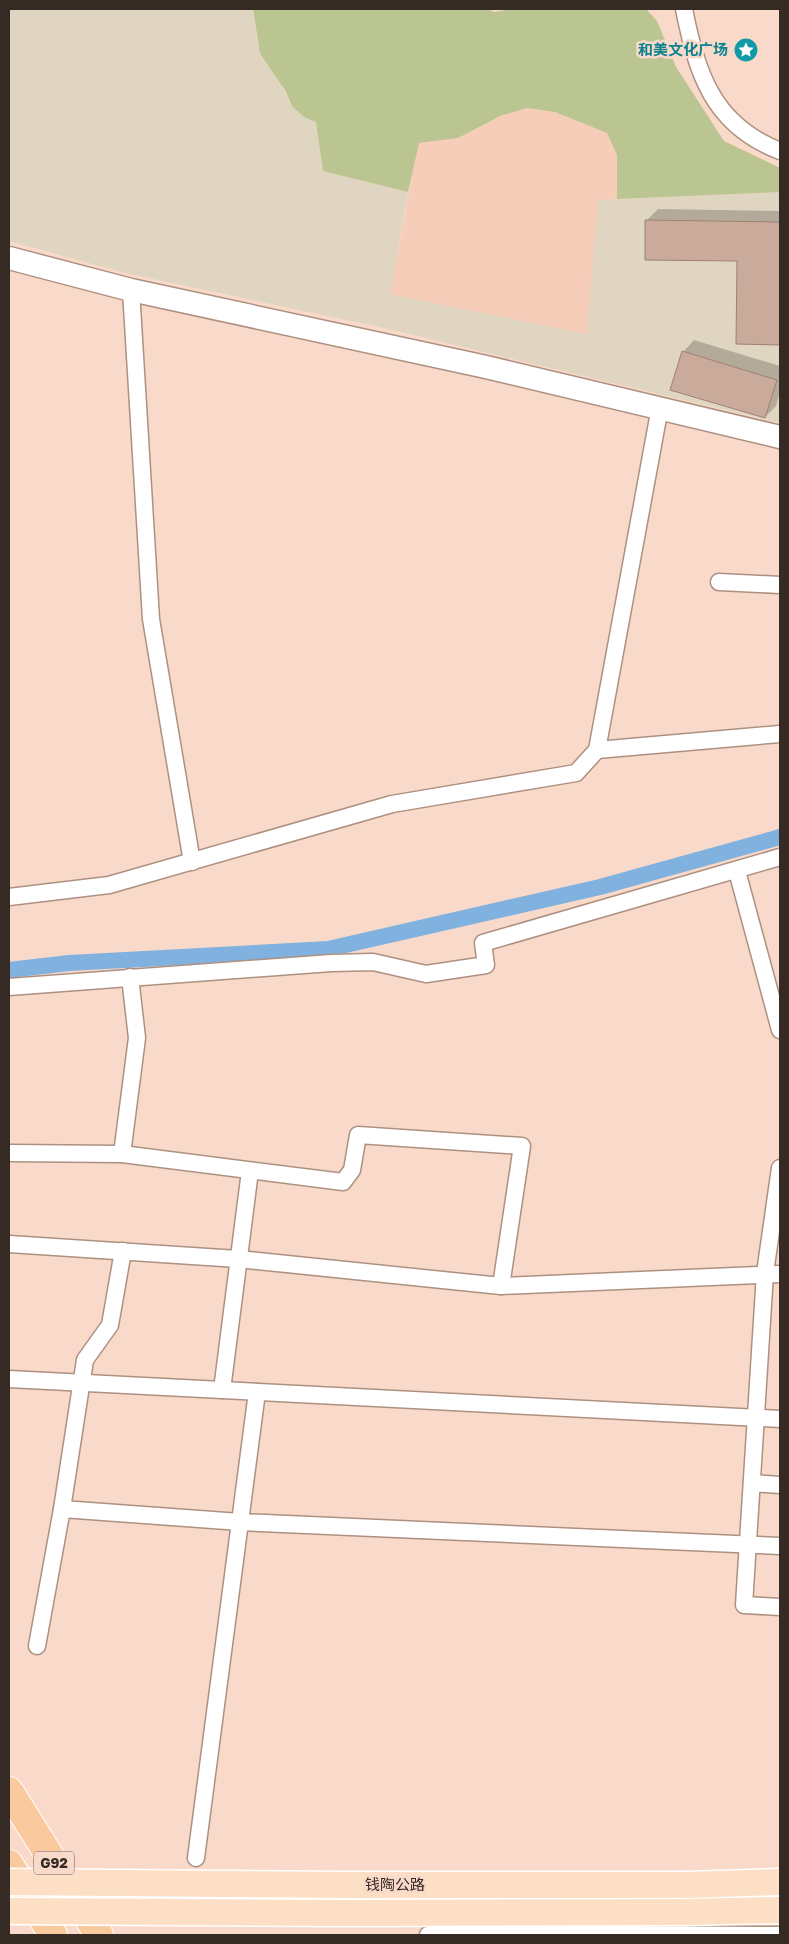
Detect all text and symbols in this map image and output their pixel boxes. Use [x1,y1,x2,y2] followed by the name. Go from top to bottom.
[733,37,759,63] place icon: 和美文化广场
[638,40,728,58] place label: 和美文化广场
[34,1852,74,1875] road number: G92
[365,1875,425,1893] street label: 钱陶公路

